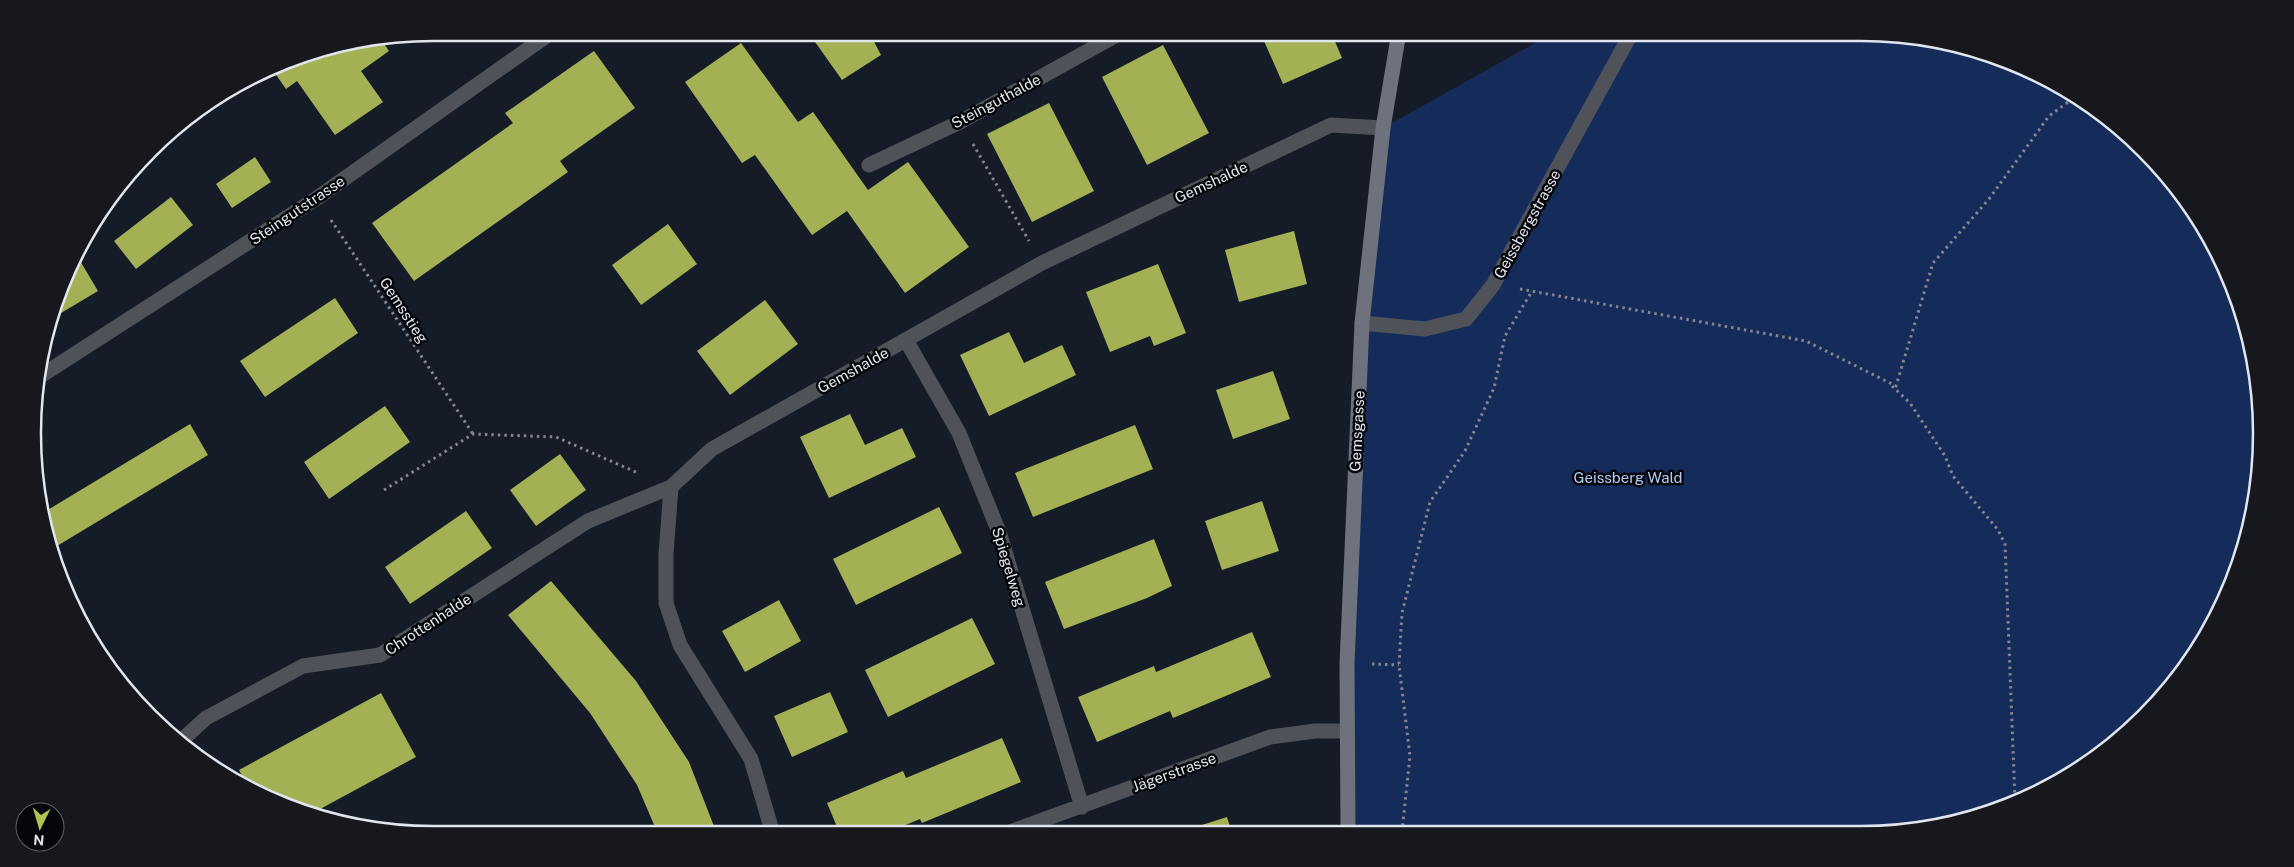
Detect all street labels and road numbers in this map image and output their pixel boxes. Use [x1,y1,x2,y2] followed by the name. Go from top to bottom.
[949,70,1043,132] street label: Steinguthalde
[1172,158,1250,206] street label: Gemshalde
[1490,167,1564,281] street label: Geissbergstrasse
[246,172,348,248] street label: Steingutstrasse
[377,274,431,346] street label: Gemsstieg
[815,344,891,396] street label: Gemshalde
[1346,390,1368,472] street label: Gemsgasse
[989,525,1029,609] street label: Spiegelweg
[382,590,474,658] street label: Chrottenhalde
[1130,749,1218,795] street label: Jägerstrasse

